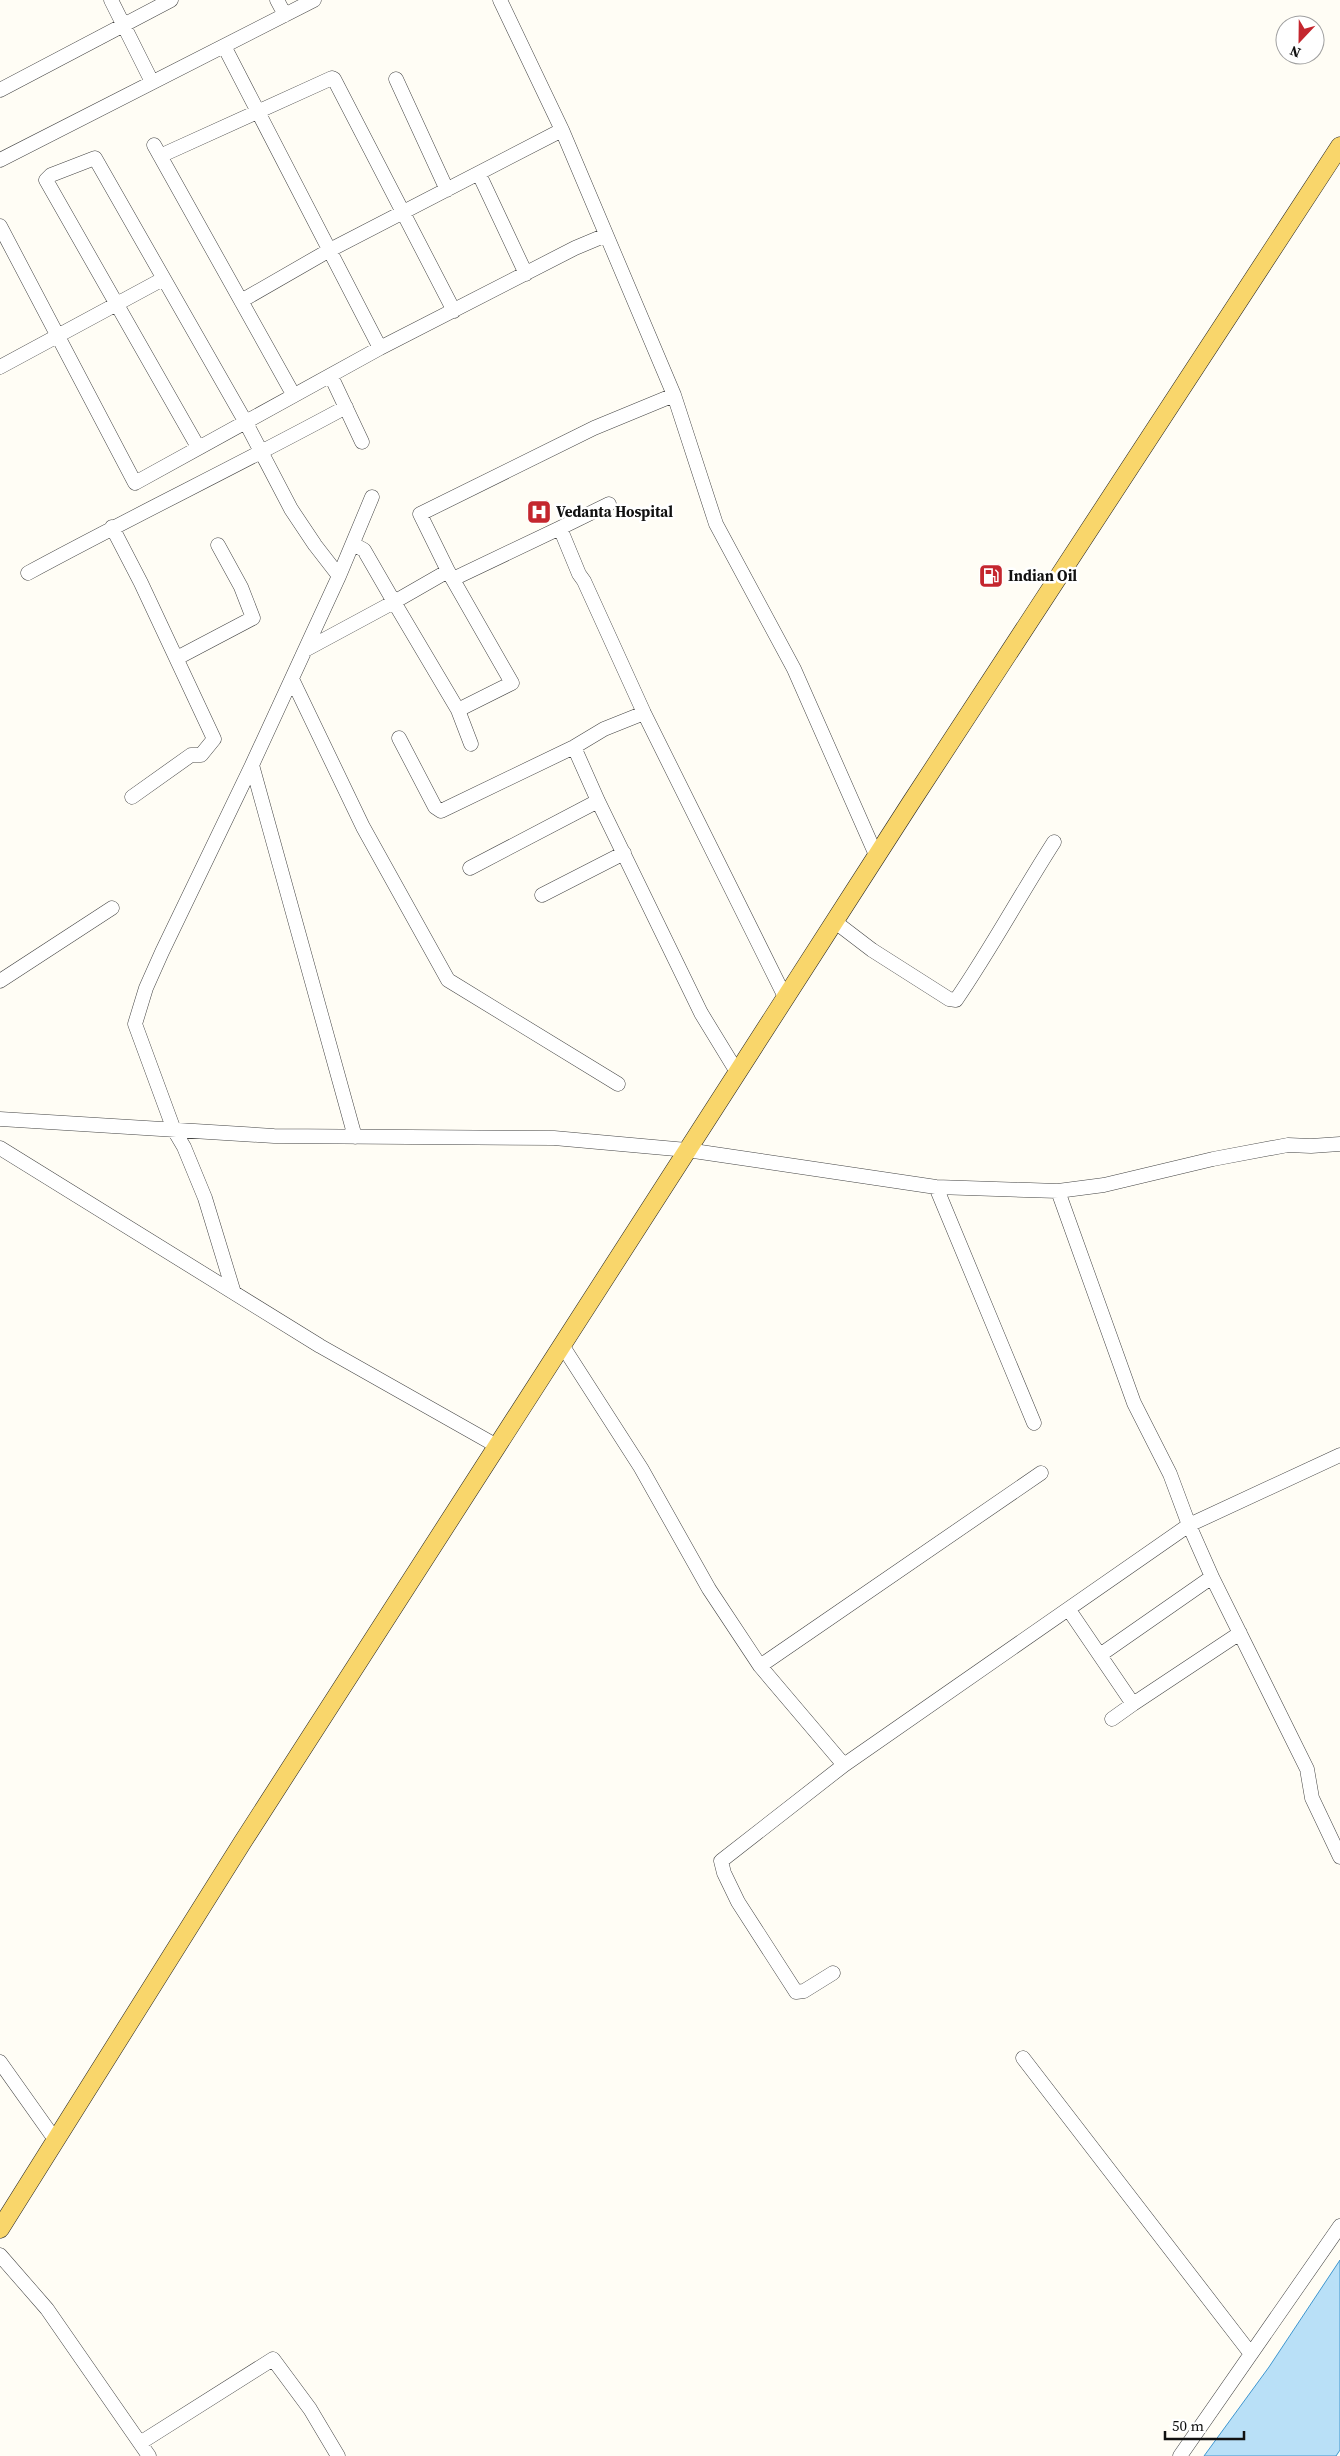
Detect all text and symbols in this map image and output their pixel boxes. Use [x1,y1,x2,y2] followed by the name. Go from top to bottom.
[1275,15,1325,65] north arrow
[1287,41,1304,63] text: N
[526,499,552,525] hospital icon: Vedanta Hospital
[556,501,673,522] place label: Vedanta Hospital
[978,563,1004,589] fuel station icon: Indian Oil
[1008,565,1077,586] place label: Indian Oil
[1165,2408,1244,2440] scale bar
[1172,2415,1204,2436] text: 50 m

